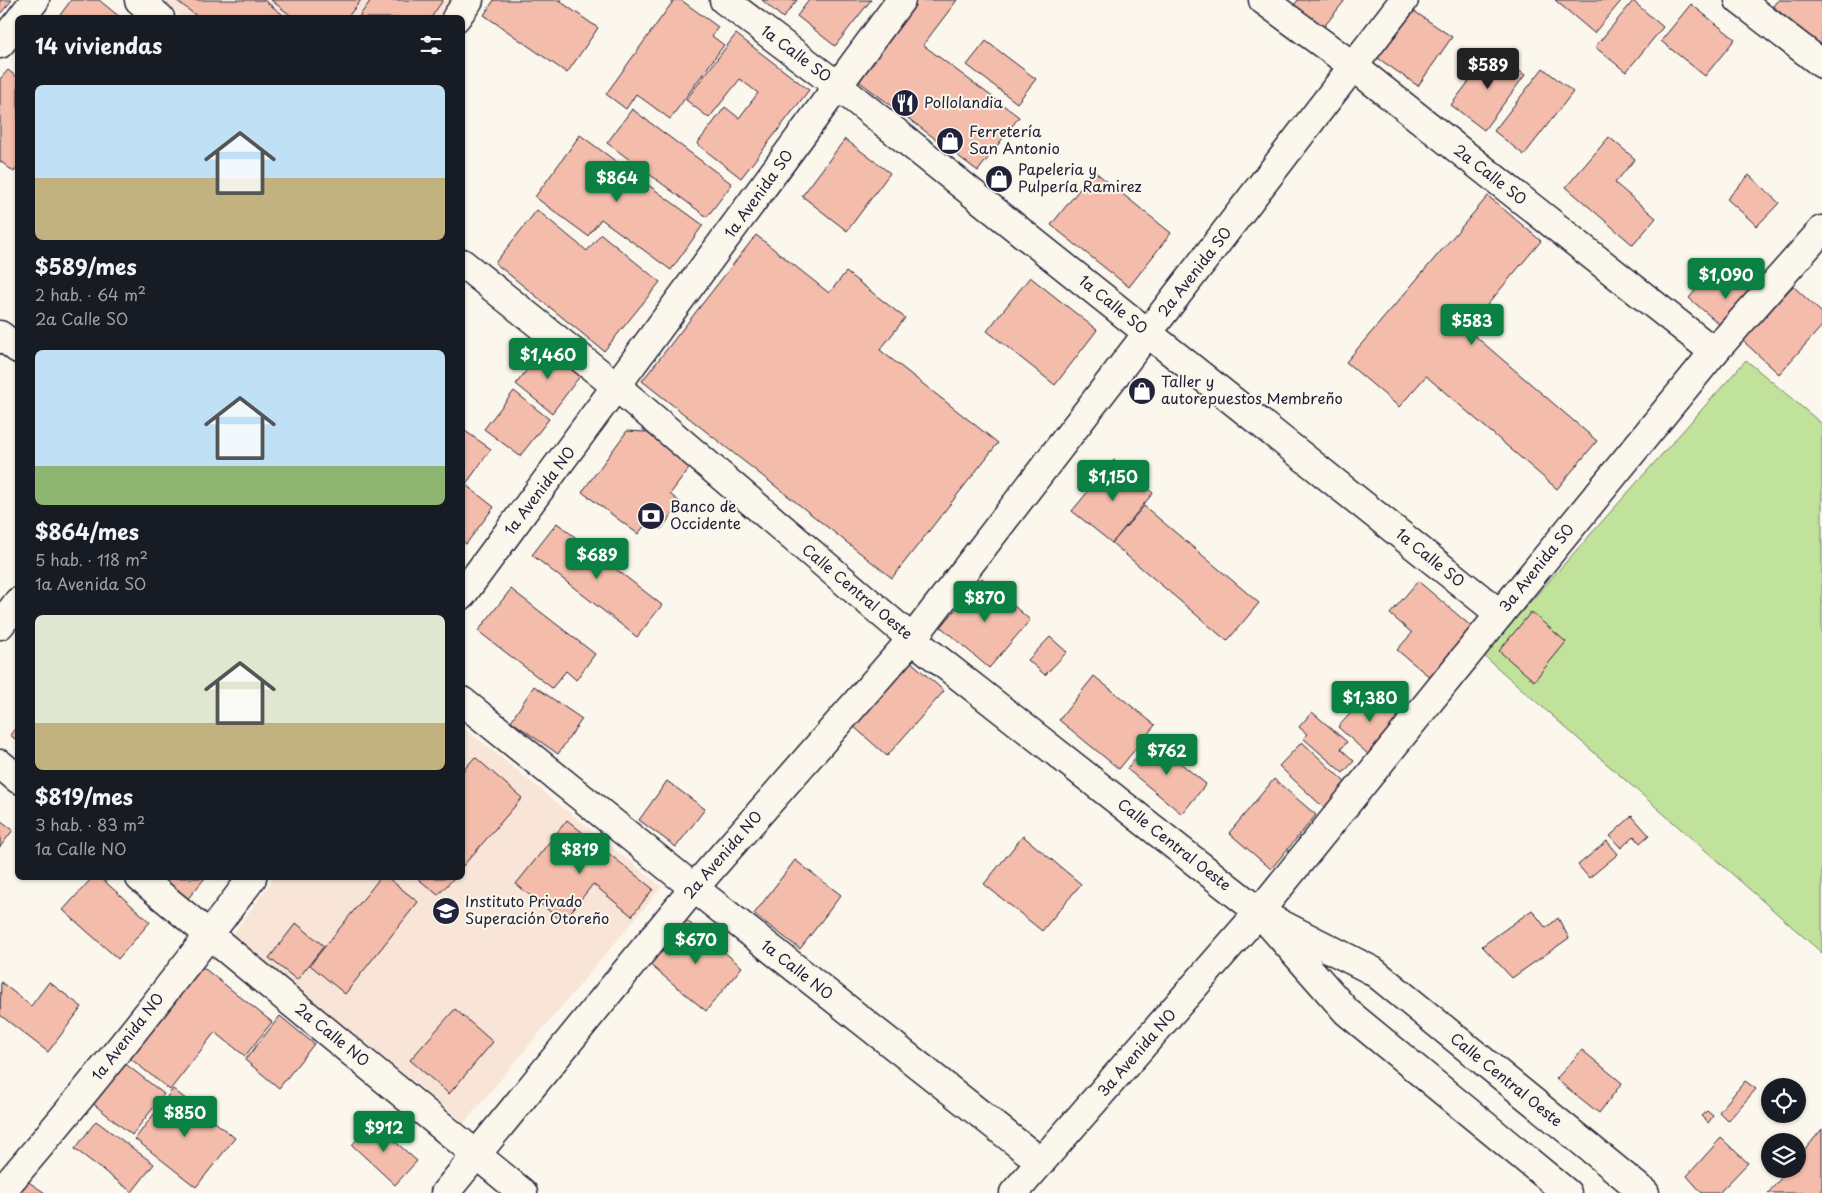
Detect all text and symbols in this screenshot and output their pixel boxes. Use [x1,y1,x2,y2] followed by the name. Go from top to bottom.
[757,19,837,87] street label: 1a Calle SO
[35,29,162,61] text: 14 viviendas
[417,31,445,59] icon: filters
[1458,48,1518,90] pin: $589
[1468,52,1508,76] text: $589
[890,88,920,118] restaurant icon: Pollolandia
[924,90,1003,113] place label: Pollolandia
[195,118,285,208] icon: home
[969,119,1060,159] place label: Ferretería San Antonio
[935,126,965,156] shop icon: Ferretería San Antonio
[1449,138,1532,210] street label: 2a Calle SO
[718,144,798,242] street label: 1a Avenida SO
[1018,157,1142,197] place label: Papeleria y Pulpería Ramirez
[587,160,647,203] pin: $864
[984,164,1014,194] shop icon: Papeleria y Pulpería Ramirez
[596,165,638,189] text: $864
[1151,221,1236,321] street label: 2a Avenida SO
[35,250,137,282] text: $589/mes
[1685,258,1767,300] pin: $1,090
[1699,262,1753,286] text: $1,090
[1074,269,1153,339] street label: 1a Calle SO
[35,282,146,306] text: 2 hab. · 64 m²
[1442,304,1502,346] pin: $583
[35,306,128,330] text: 2a Calle SO
[1452,308,1492,332] text: $583
[507,338,589,380] pin: $1,460
[520,342,576,366] text: $1,460
[1161,369,1343,409] place label: Taller y autorepuestos Membreño
[1127,376,1157,406] shop icon: Taller y autorepuestos Membreño
[195,383,285,473] icon: home
[498,441,580,539] street label: 1a Avenida NO
[1072,460,1154,502] pin: $1,150
[1088,464,1138,488] text: $1,150
[670,494,741,534] place label: Banco de Occidente
[636,501,666,531] bank icon: Banco de Occidente
[35,515,139,547] text: $864/mes
[1493,518,1579,616] street label: 3a Avenida SO
[1391,522,1470,592] street label: 1a Calle SO
[797,537,918,644] street label: Calle Central Oeste
[567,538,627,580] pin: $689
[576,542,618,566] text: $689
[35,547,148,571] text: 5 hab. · 118 m²
[35,571,146,595] text: 1a Avenida SO
[955,580,1015,623] pin: $870
[965,585,1005,609] text: $870
[195,648,285,738] icon: home
[1329,680,1411,723] pin: $1,380
[1343,685,1397,709] text: $1,380
[1137,734,1197,776] pin: $762
[1147,738,1187,762] text: $762
[35,780,133,812] text: $819/mes
[1113,792,1237,896] street label: Calle Central Oeste
[677,805,767,903] street label: 2a Avenida NO
[35,812,145,836] text: 3 hab. · 83 m²
[550,832,610,875] pin: $819
[35,836,127,860] text: 1a Calle NO
[561,837,599,861] text: $819
[465,889,609,929] place label: Instituto Privado Superación Otoreño
[431,896,461,926] school or university icon: Instituto Privado Superación Otoreño
[666,922,726,965] pin: $670
[675,927,717,951] text: $670
[757,933,839,1004] street label: 1a Calle NO
[85,987,169,1085] street label: 1a Avenida NO
[291,996,375,1071] street label: 2a Calle NO
[1091,1003,1181,1101] street label: 3a Avenida NO
[1446,1026,1568,1131] street label: Calle Central Oeste
[1761,1078,1806,1178] map controls
[1761,1078,1806,1123] button: locate
[155,1096,215,1138] pin: $850
[164,1100,206,1124] text: $850
[354,1110,414,1153] pin: $912
[365,1115,403,1139] text: $912
[1761,1133,1806,1178] button: layers

